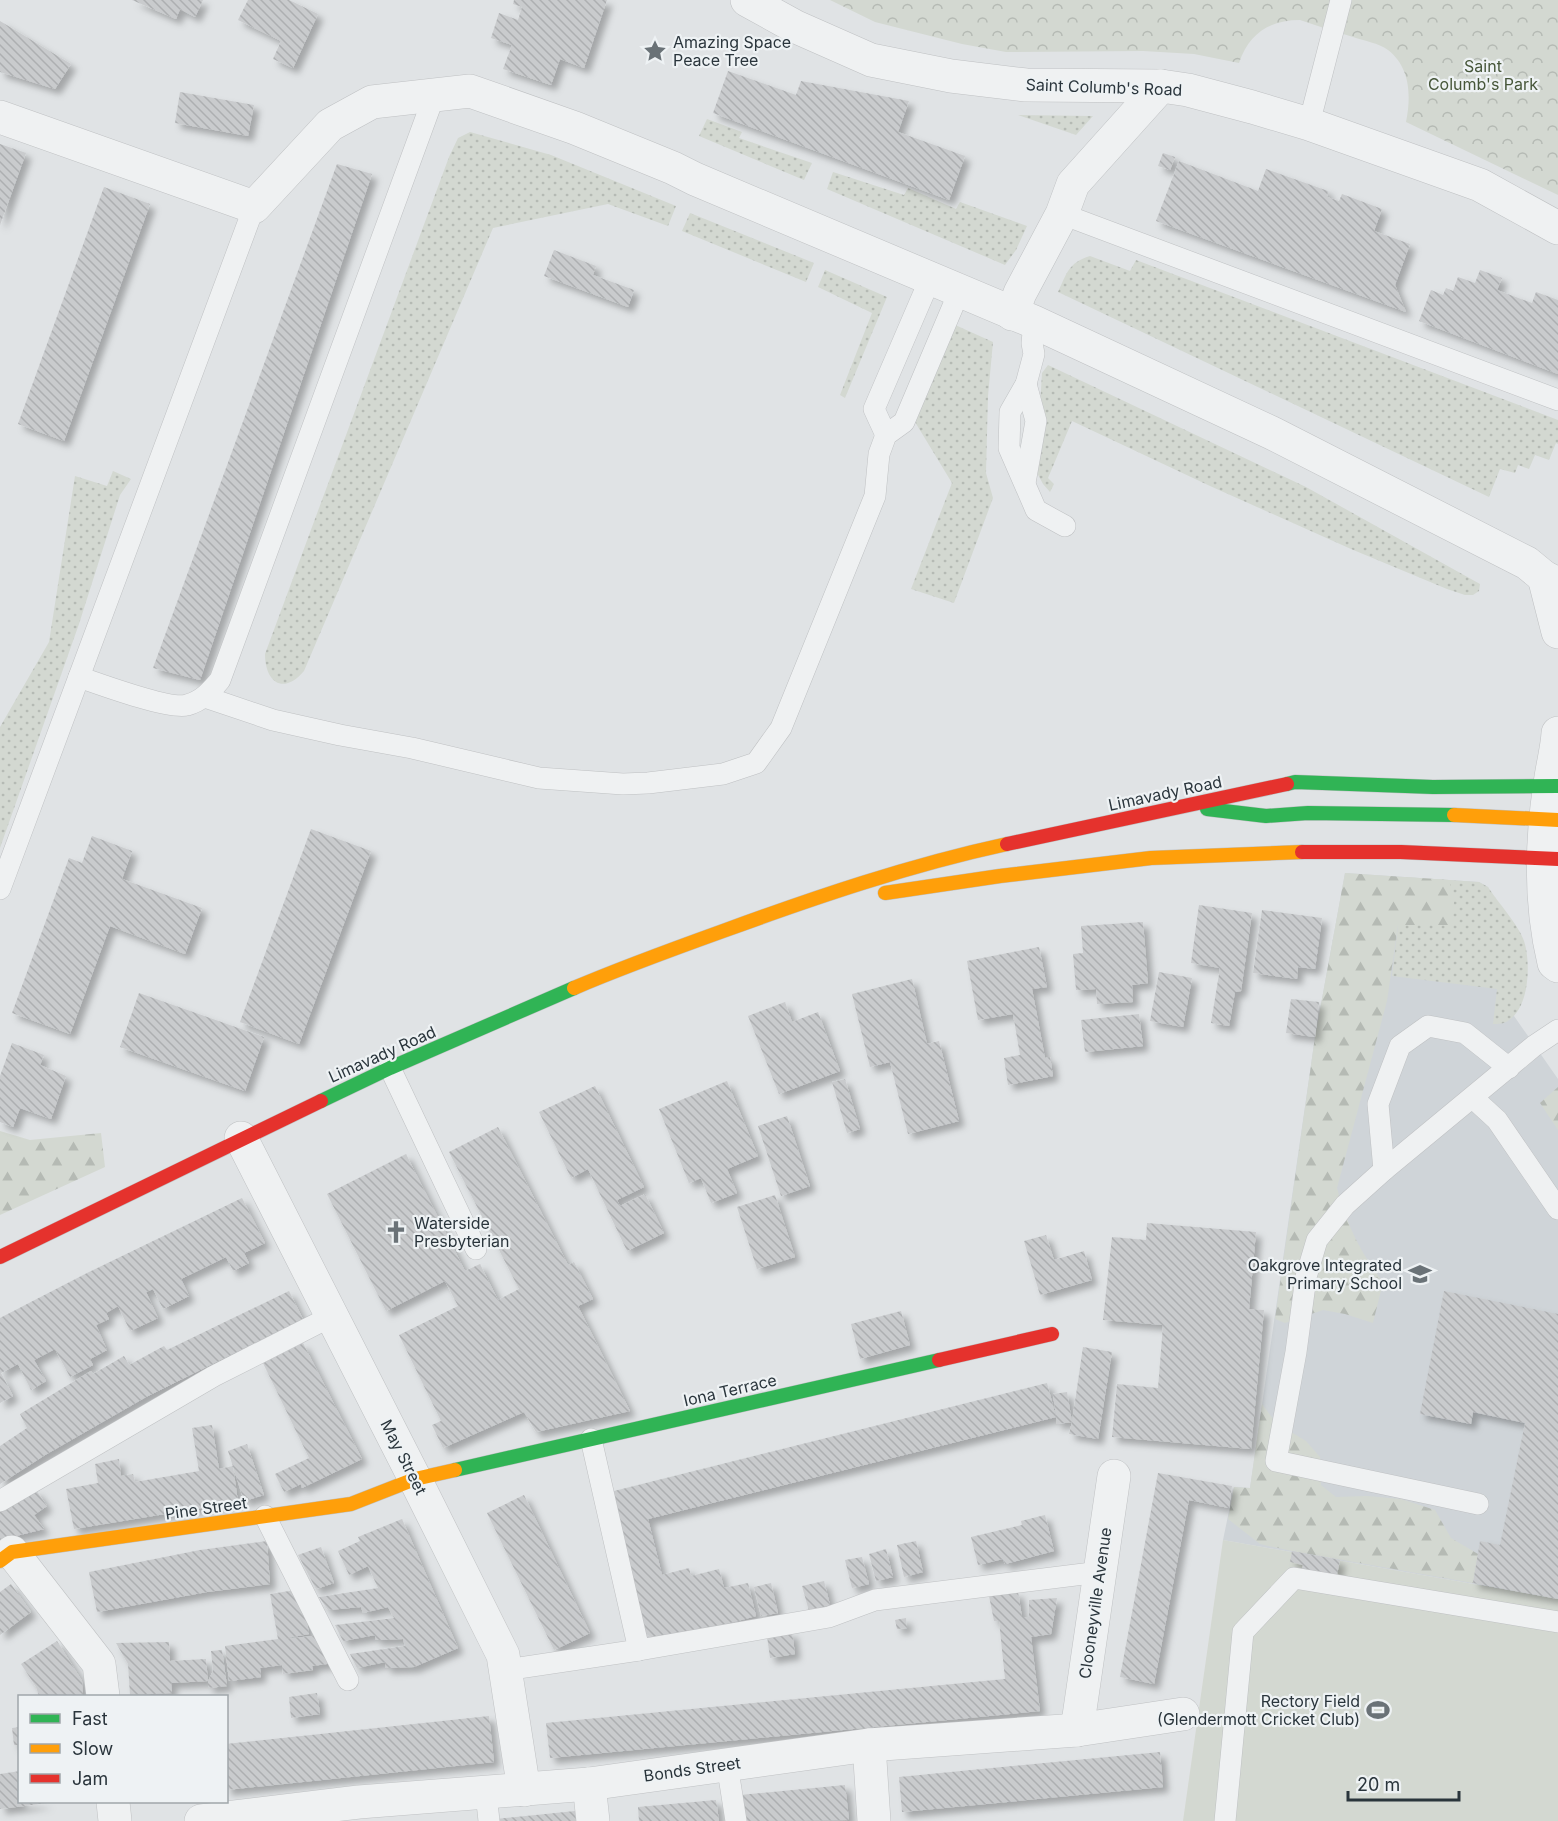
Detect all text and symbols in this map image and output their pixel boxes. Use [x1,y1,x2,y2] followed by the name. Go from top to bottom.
[673,32,791,70] place label: Amazing Space Peace Tree
[642,38,668,64] place icon: Amazing Space Peace Tree
[1428,56,1538,94] park label: Saint Columb's Park
[1025,74,1183,100] street label: Saint Columb's Road
[1106,771,1224,815] street label: Limavady Road
[325,1021,439,1087] street label: Limavady Road
[414,1213,509,1251] place label: Waterside Presbyterian
[383,1219,409,1245] church icon: Waterside Presbyterian
[1248,1255,1402,1293] place label: Oakgrove Integrated Primary School
[1407,1261,1433,1287] school or university icon: Oakgrove Integrated Primary School
[681,1370,779,1410] street label: Iona Terrace
[377,1416,431,1498] street label: May Street
[164,1492,248,1524] street label: Pine Street
[1074,1526,1116,1680] street label: Clooneyville Avenue
[1157,1691,1360,1729] place label: Rectory Field (Glendermott Cricket Club)
[18,1695,228,1803] legend
[1365,1697,1391,1723] sports icon: Rectory Field (Glendermott Cricket Club)
[72,1708,108,1729] text: Fast
[72,1738,113,1759] text: Slow
[642,1752,742,1786] street label: Bonds Street
[1348,1764,1459,1802] scale bar
[72,1768,108,1789] text: Jam
[1357,1774,1400,1795] text: 20 m

